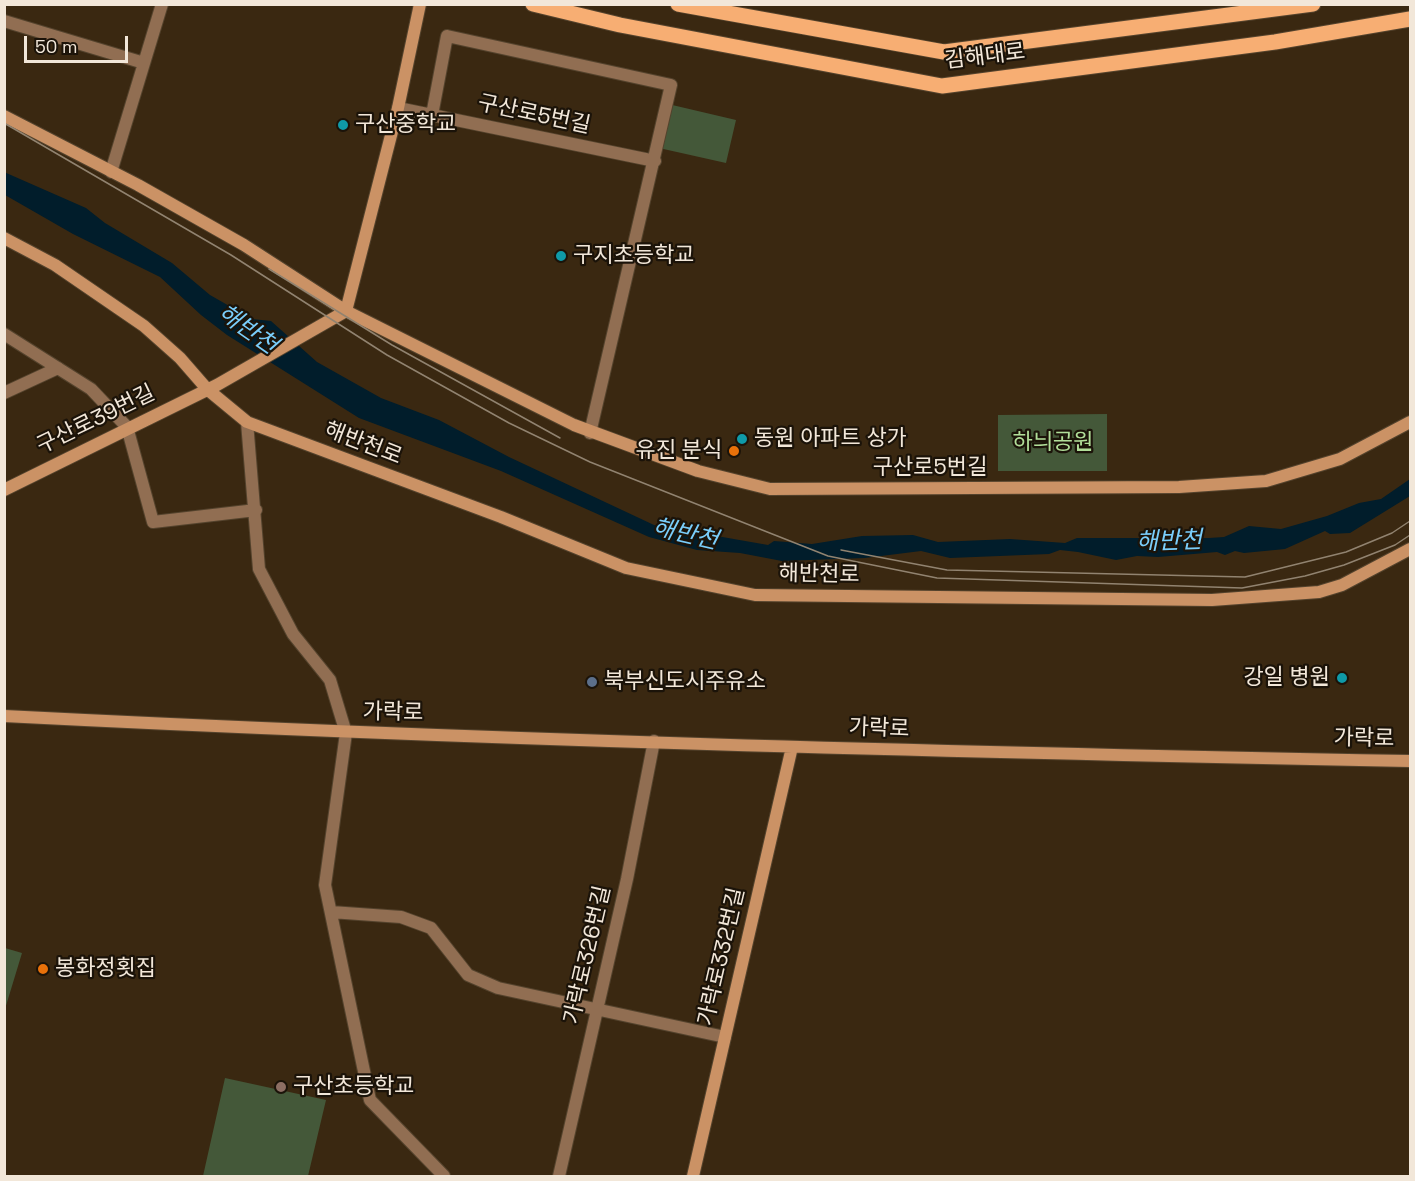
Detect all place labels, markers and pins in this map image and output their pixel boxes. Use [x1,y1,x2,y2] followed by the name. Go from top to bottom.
[355,112,456,138] place label: 구산중학교
[336,118,350,132] marker: 구산중학교
[573,243,694,269] place label: 구지초등학교
[554,249,568,263] marker: 구지초등학교
[754,426,907,452] place label: 동원 아파트 상가
[735,432,749,446] marker: 동원 아파트 상가
[635,438,722,464] place label: 유진 분식
[727,444,741,458] marker: 유진 분식
[1243,665,1330,691] place label: 강일 병원
[604,669,766,695] place label: 북부신도시주유소
[1335,671,1349,685] marker: 강일 병원
[585,675,599,689] marker: 북부신도시주유소
[55,956,156,982] place label: 봉화정횟집
[36,962,50,976] marker: 봉화정횟집
[293,1074,414,1100] place label: 구산초등학교
[274,1080,288,1094] marker: 구산초등학교

